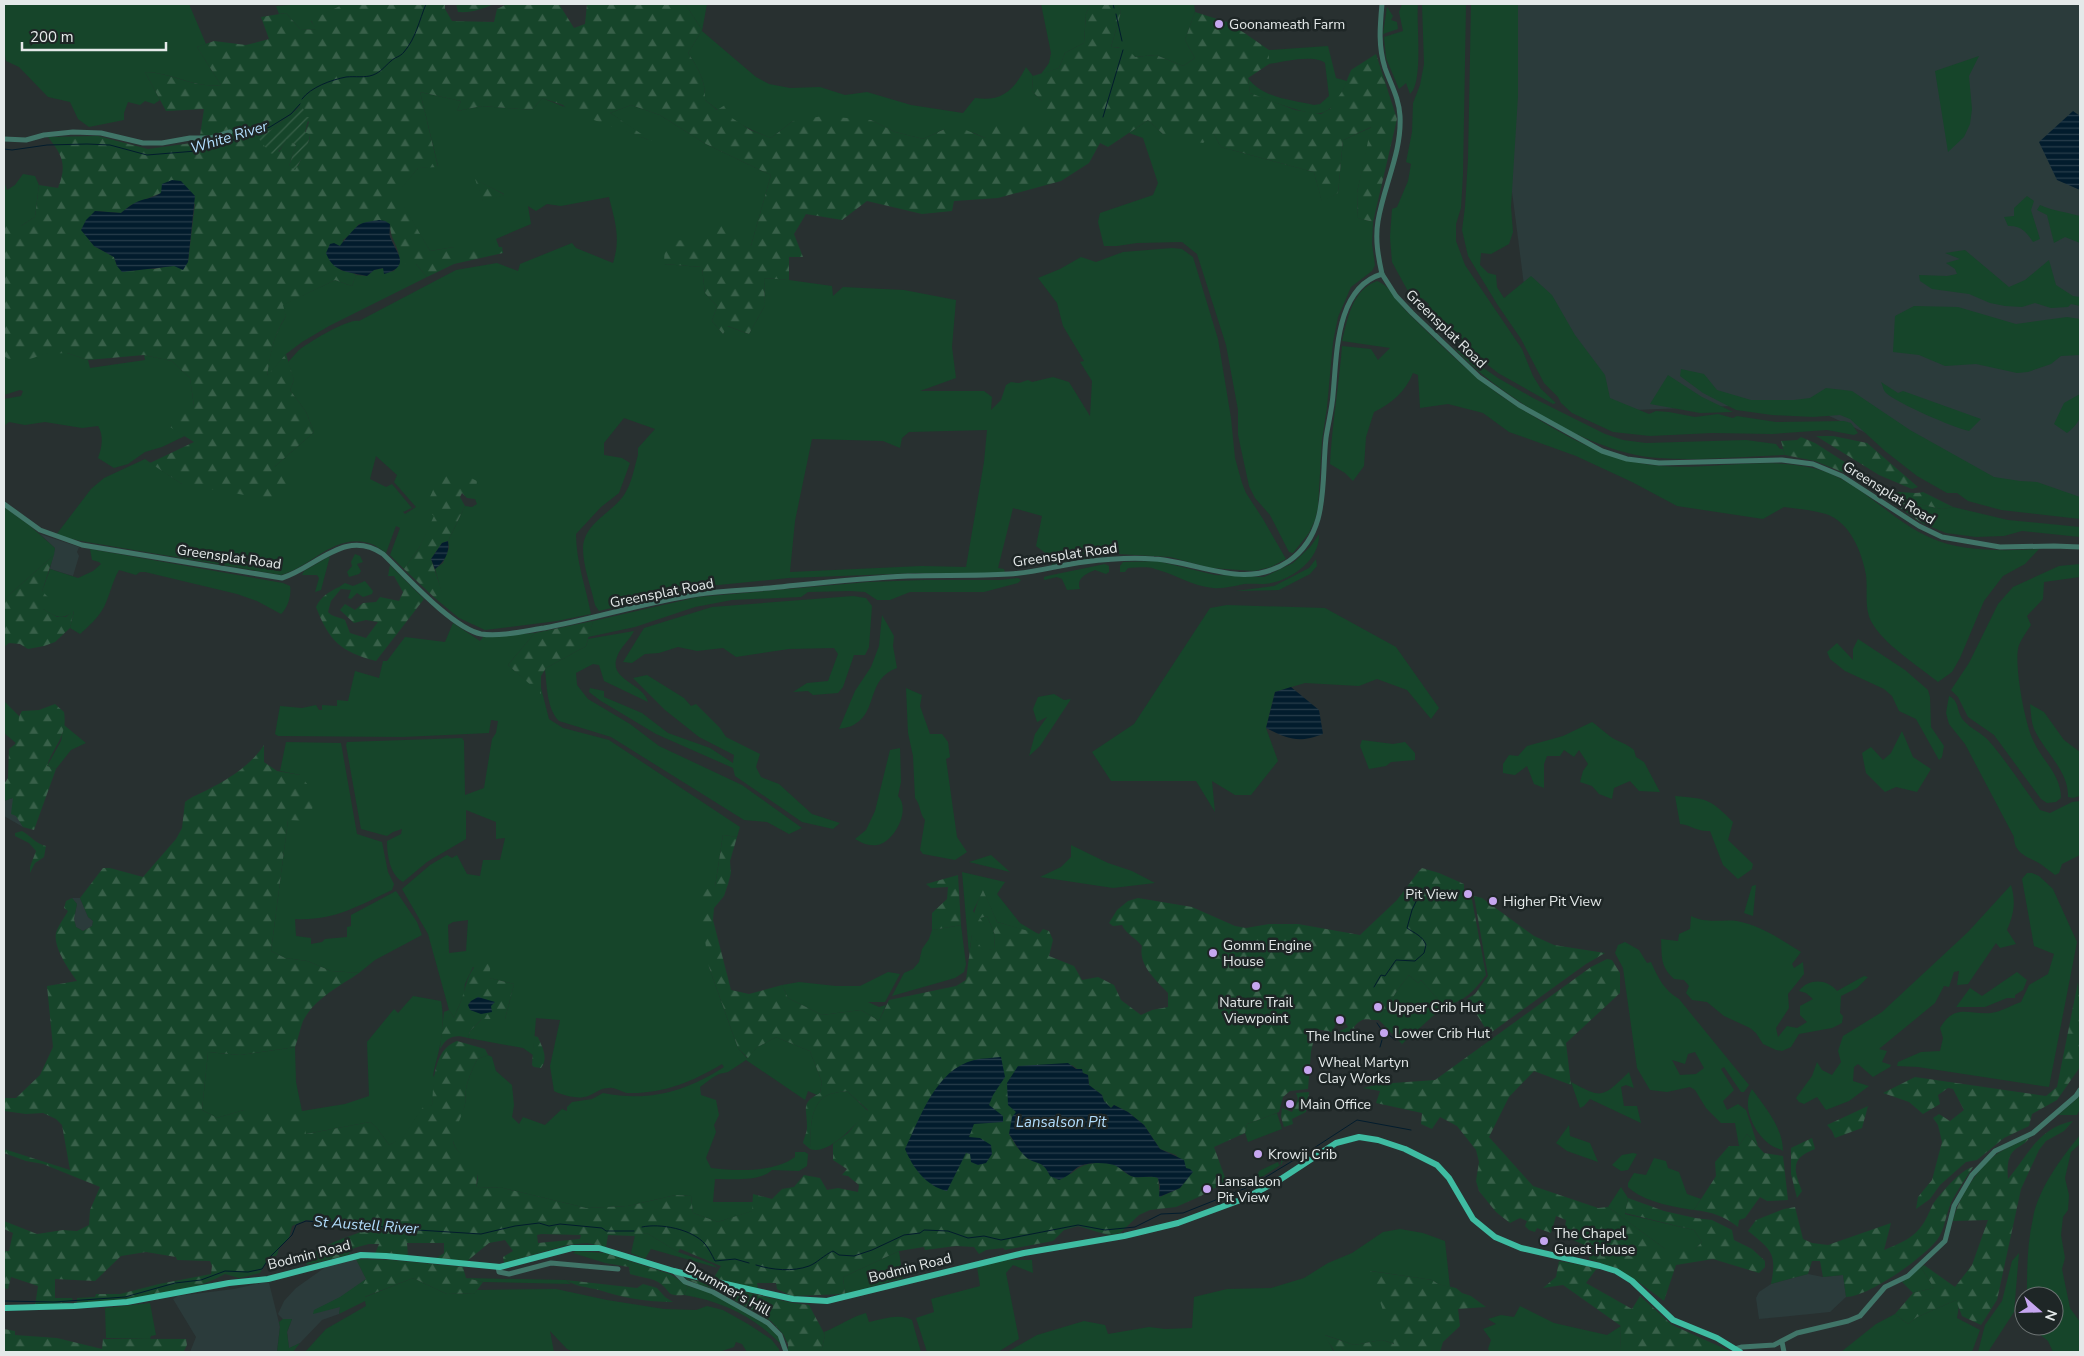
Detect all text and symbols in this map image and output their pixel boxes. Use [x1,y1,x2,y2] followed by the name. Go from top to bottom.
[1229,15,1345,34] place label: Goonameath Farm
[1213,18,1225,30] marker: Goonameath Farm
[22,20,166,52] scale bar
[30,27,74,47] text: 200 m
[188,116,271,158] water label: White River
[1401,286,1491,372] street label: Greensplat Road
[1839,457,1939,529] street label: Greensplat Road
[1011,538,1119,572] street label: Greensplat Road
[175,540,283,574] street label: Greensplat Road
[608,574,716,612] street label: Greensplat Road
[1405,885,1458,904] place label: Pit View
[1462,888,1474,900] marker: Pit View
[1503,892,1602,911] place label: Higher Pit View
[1487,895,1499,907] marker: Higher Pit View
[1223,936,1311,971] place label: Gomm Engine House
[1207,947,1219,959] marker: Gomm Engine House
[1250,980,1262,992] marker: Nature Trail Viewpoint
[1219,993,1294,1028] place label: Nature Trail Viewpoint
[1388,998,1484,1017] place label: Upper Crib Hut
[1372,1001,1384,1013] marker: Upper Crib Hut
[1334,1014,1346,1026] marker: The Incline
[1394,1024,1490,1043] place label: Lower Crib Hut
[1306,1027,1374,1046] place label: The Incline
[1378,1027,1390,1039] marker: Lower Crib Hut
[1318,1053,1409,1088] place label: Wheal Martyn Clay Works
[1302,1064,1314,1076] marker: Wheal Martyn Clay Works
[1300,1095,1371,1114] place label: Main Office
[1284,1098,1296,1110] marker: Main Office
[1016,1112,1107,1132] water label: Lansalson Pit
[1268,1145,1337,1164] place label: Krowji Crib
[1252,1148,1264,1160] marker: Krowji Crib
[1217,1172,1281,1207] place label: Lansalson Pit View
[1201,1183,1213,1195] marker: Lansalson Pit View
[313,1211,420,1239] water label: St Austell River
[1554,1224,1635,1259] place label: The Chapel Guest House
[1538,1235,1550,1247] marker: The Chapel Guest House
[266,1236,352,1274] street label: Bodmin Road
[867,1249,953,1287] street label: Bodmin Road
[682,1258,775,1321] street label: Drummer's Hill
[2014,1286,2064,1336] north arrow
[2040,1307,2061,1323] text: N

